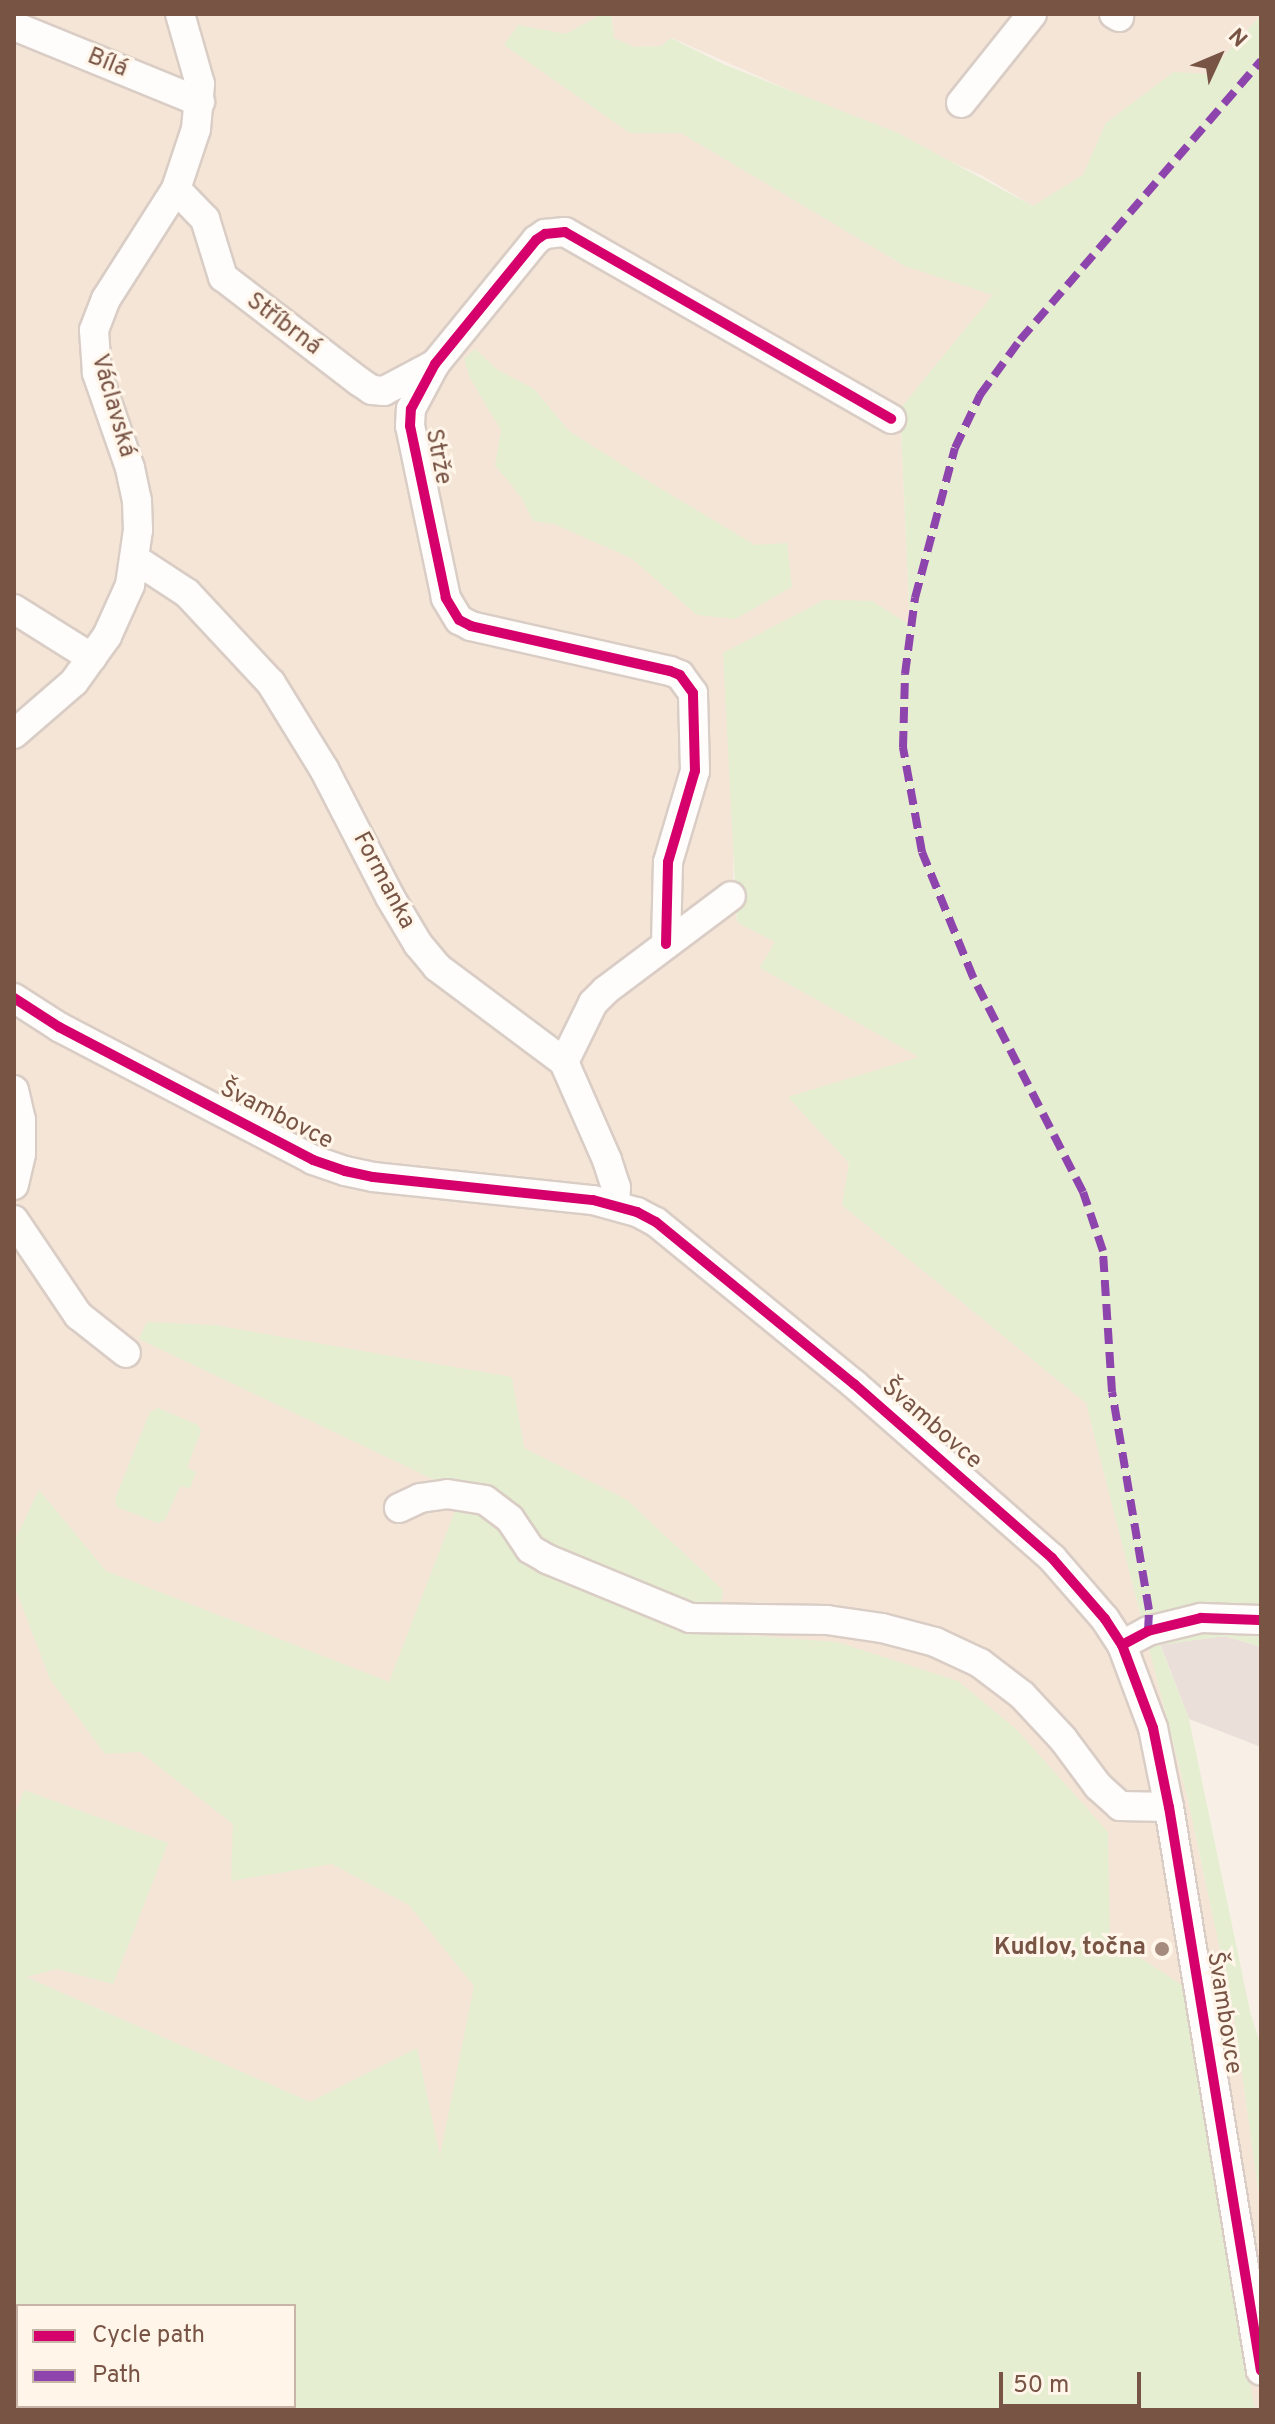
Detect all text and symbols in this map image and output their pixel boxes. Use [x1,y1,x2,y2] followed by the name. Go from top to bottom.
[1179,16,1259,96] north arrow
[1221,24,1252,54] text: N
[83,43,131,85] street label: Bílá
[240,288,326,362] street label: Stříbrná
[84,351,140,461] street label: Václavská
[418,427,456,487] street label: Strže
[345,828,421,934] street label: Formanka
[214,1075,338,1157] street label: Švambovce
[875,1374,987,1476] street label: Švambovce
[994,1935,1146,1963] place label: Kudlov, točna
[1153,1940,1171,1958] marker: Kudlov, točna
[1199,1950,1247,2076] street label: Švambovce
[16,2304,296,2408] legend
[92,2321,205,2351] text: Cycle path
[1003,2356,1145,2406] scale bar
[92,2361,141,2391] text: Path
[1013,2371,1069,2401] text: 50 m

